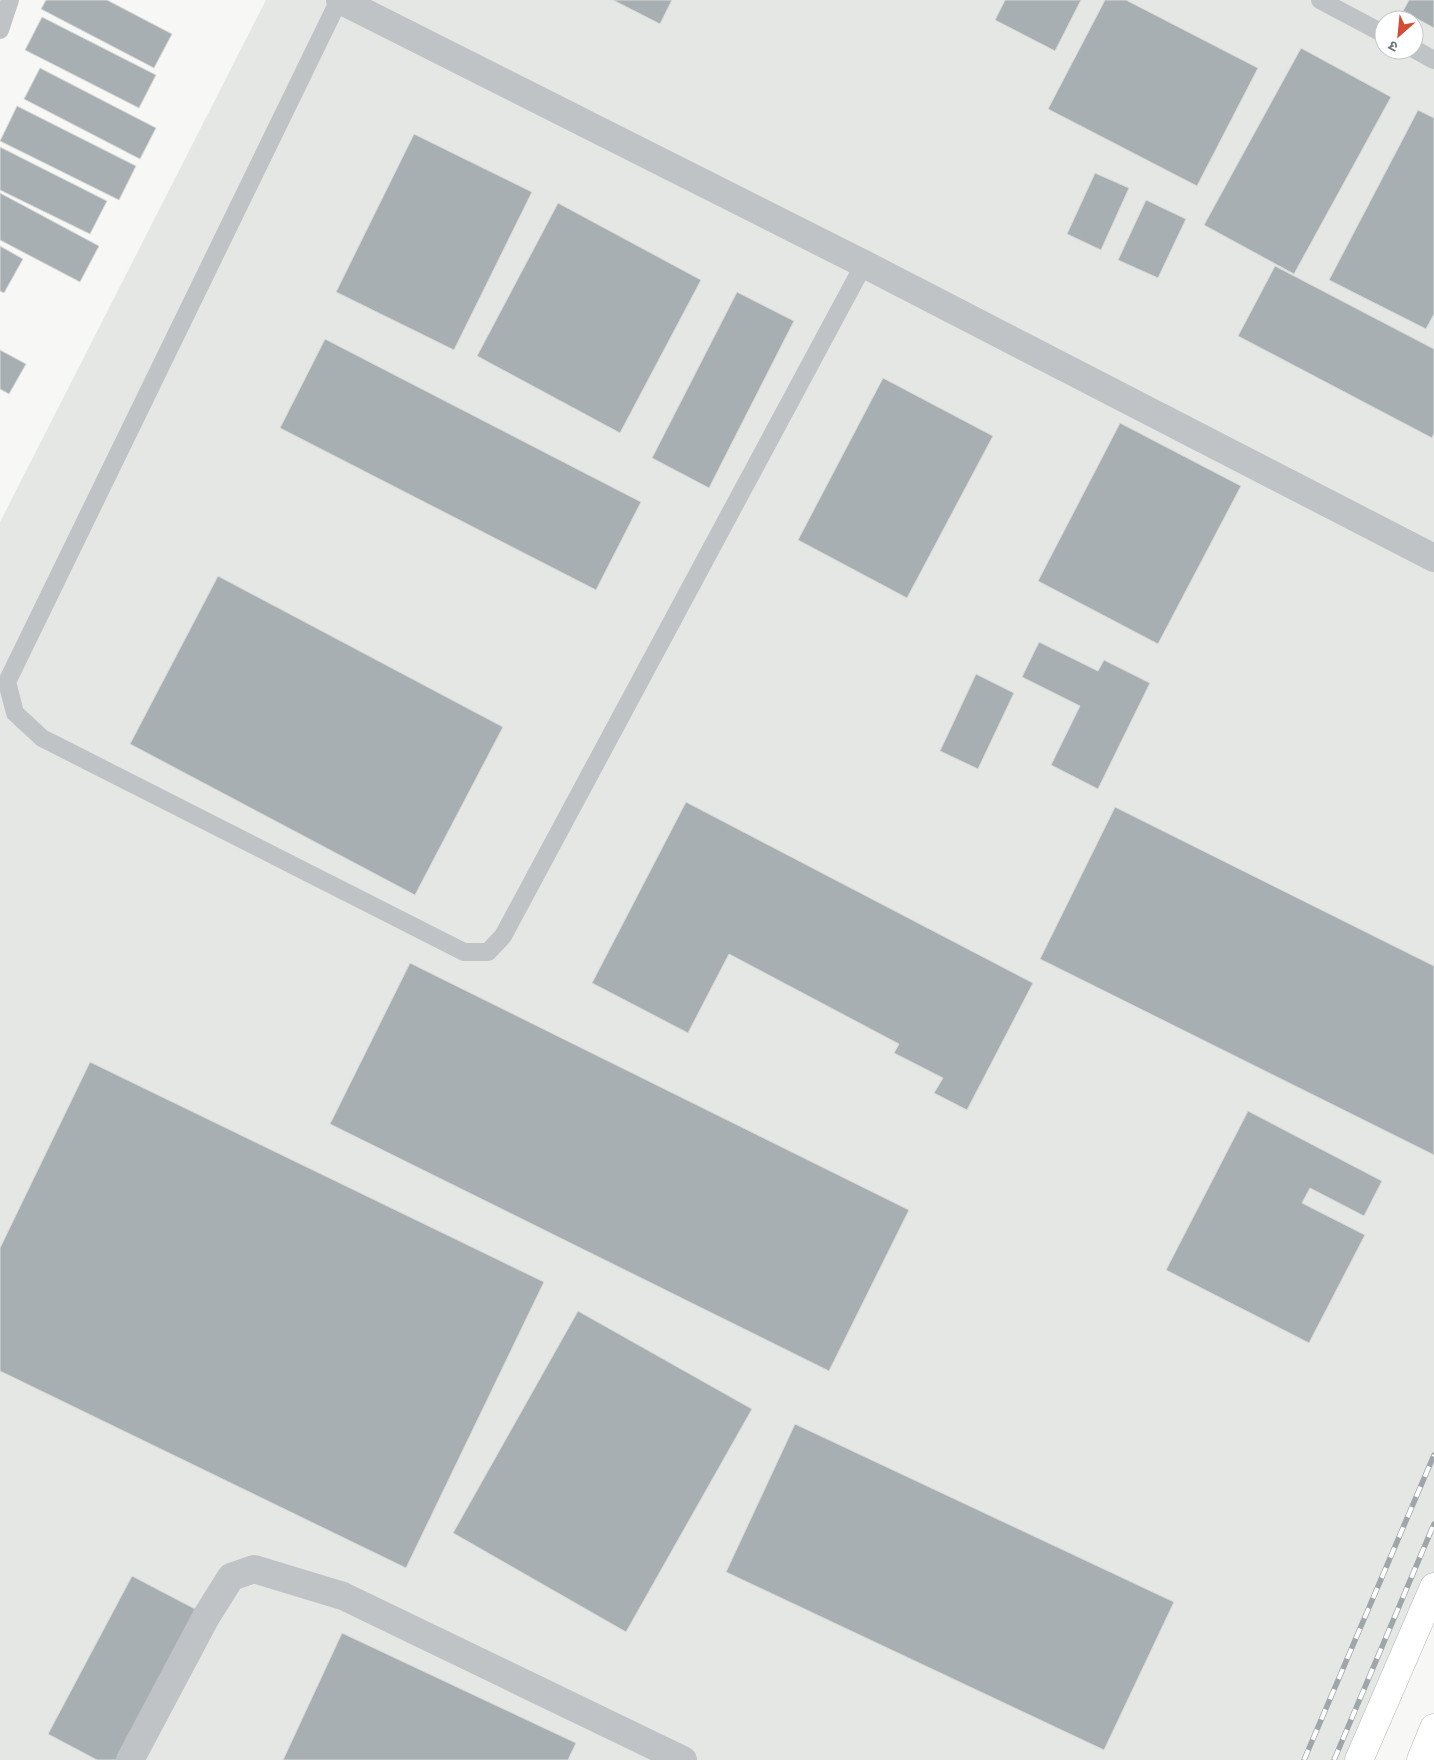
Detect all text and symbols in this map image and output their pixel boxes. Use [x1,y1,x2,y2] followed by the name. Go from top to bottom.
[1374,10,1424,60] north arrow
[1385,37,1400,56] text: उ

